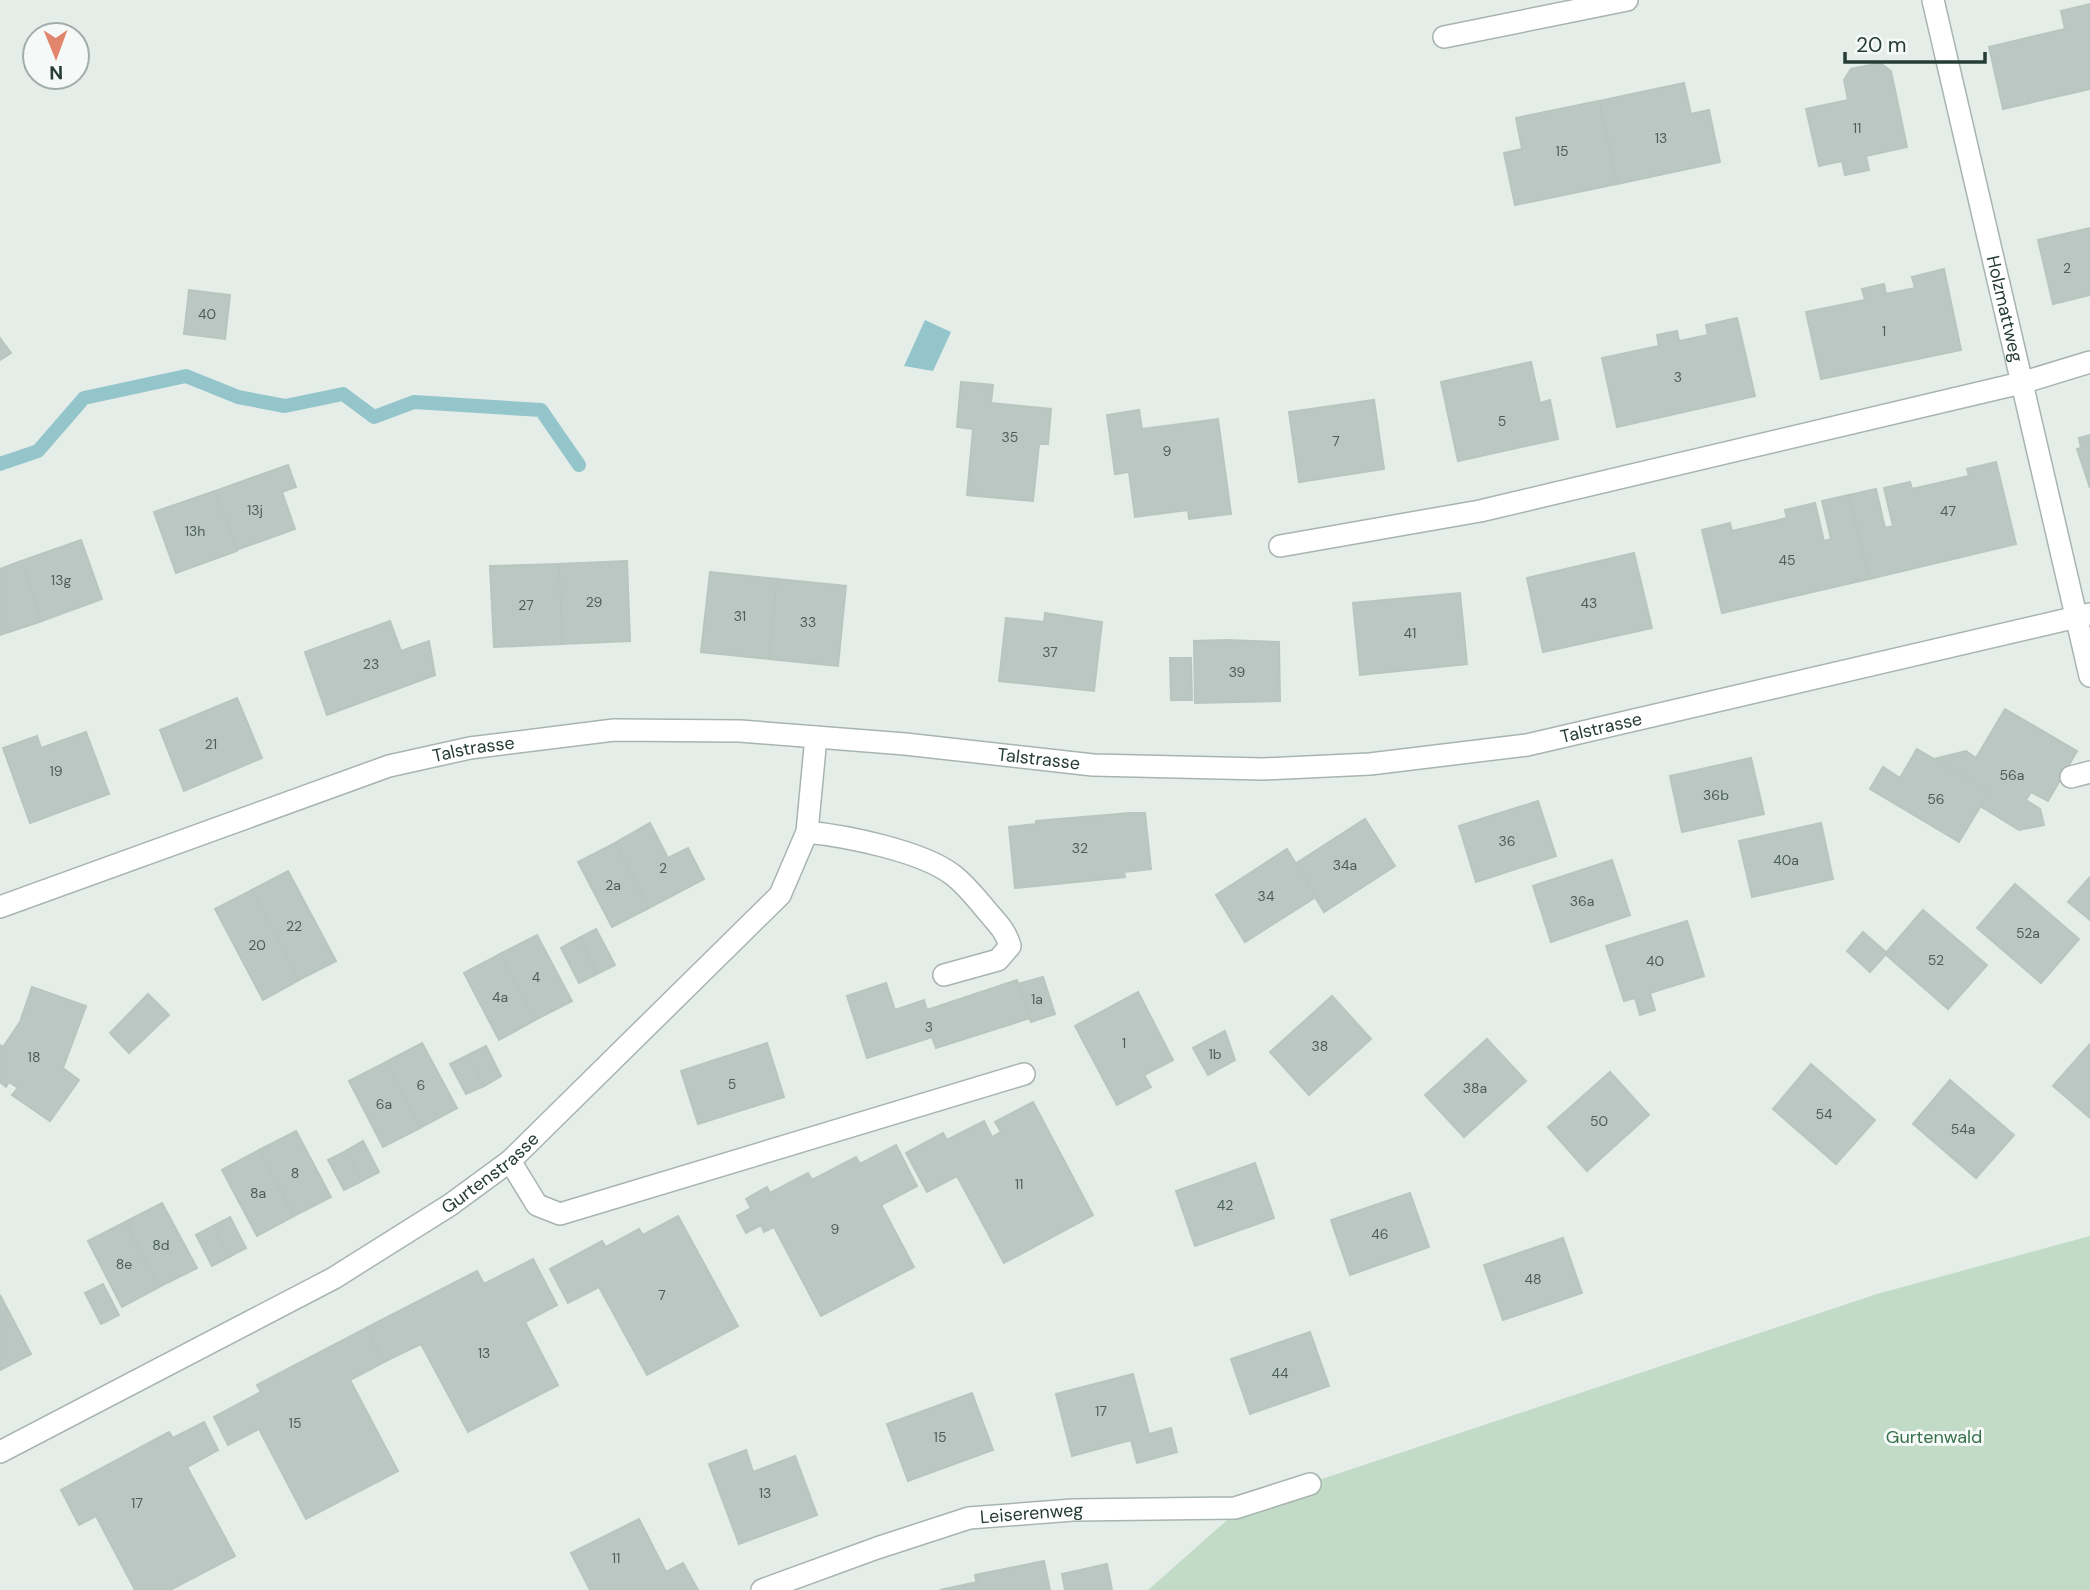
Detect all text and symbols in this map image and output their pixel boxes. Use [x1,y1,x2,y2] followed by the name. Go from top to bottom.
[21,21,91,91] north arrow
[1845,21,1985,65] scale bar
[1856,31,1907,59] text: 20 m
[49,60,63,85] text: N
[1853,119,1861,137] house number: 11
[1655,129,1667,147] house number: 13
[1556,142,1568,160] house number: 15
[1981,253,2029,364] street label: Holzmattweg
[2063,259,2071,277] house number: 2
[198,305,216,323] house number: 40
[1882,322,1886,340] house number: 1
[1674,368,1682,386] house number: 3
[1498,412,1506,430] house number: 5
[1002,428,1018,446] house number: 35
[1332,432,1340,450] house number: 7
[1163,442,1172,460] house number: 9
[247,501,263,519] house number: 13j
[1940,502,1956,520] house number: 47
[185,522,205,540] house number: 13h
[1778,551,1796,569] house number: 45
[51,571,71,589] house number: 13g
[586,593,603,611] house number: 29
[1581,594,1597,612] house number: 43
[518,596,534,614] house number: 27
[734,607,746,625] house number: 31
[800,613,816,631] house number: 33
[1404,624,1416,642] house number: 41
[1042,643,1058,661] house number: 37
[363,655,379,673] house number: 23
[1229,663,1246,681] house number: 39
[1558,707,1644,749] street label: Talstrasse
[430,731,516,768] street label: Talstrasse
[205,735,217,753] house number: 21
[996,742,1081,775] street label: Talstrasse
[49,762,63,780] house number: 19
[2000,766,2024,784] house number: 56a
[1703,786,1729,804] house number: 36b
[1927,790,1945,808] house number: 56
[1498,832,1516,850] house number: 36
[1072,839,1088,857] house number: 32
[1773,851,1799,869] house number: 40a
[1333,856,1357,874] house number: 34a
[659,859,667,877] house number: 2
[605,876,621,894] house number: 2a
[1258,887,1275,905] house number: 34
[1570,892,1594,910] house number: 36a
[286,917,302,935] house number: 22
[2016,924,2040,942] house number: 52a
[248,936,266,954] house number: 20
[1928,951,1944,969] house number: 52
[1646,952,1664,970] house number: 40
[532,968,541,986] house number: 4
[492,988,508,1006] house number: 4a
[1031,990,1043,1008] house number: 1a
[925,1018,933,1036] house number: 3
[1122,1034,1126,1052] house number: 1
[1312,1037,1328,1055] house number: 38
[1208,1045,1222,1063] house number: 1b
[28,1048,40,1066] house number: 18
[728,1075,736,1093] house number: 5
[417,1076,425,1094] house number: 6
[1463,1079,1487,1097] house number: 38a
[376,1095,392,1113] house number: 6a
[1815,1105,1833,1123] house number: 54
[1590,1112,1608,1130] house number: 50
[1951,1120,1975,1138] house number: 54a
[437,1127,544,1219] street label: Gurtenstrasse
[291,1164,299,1182] house number: 8
[1015,1175,1023,1193] house number: 11
[250,1184,266,1202] house number: 8a
[1217,1196,1233,1214] house number: 42
[831,1220,840,1238] house number: 9
[1371,1225,1389,1243] house number: 46
[152,1236,170,1254] house number: 8d
[116,1255,132,1273] house number: 8e
[1524,1270,1542,1288] house number: 48
[658,1286,666,1304] house number: 7
[478,1344,490,1362] house number: 13
[1272,1364,1289,1382] house number: 44
[1095,1402,1107,1420] house number: 17
[289,1414,301,1432] house number: 15
[1886,1425,1982,1449] park label: Gurtenwald
[934,1428,946,1446] house number: 15
[759,1484,771,1502] house number: 13
[131,1494,143,1512] house number: 17
[979,1498,1083,1529] street label: Leiserenweg
[612,1549,620,1567] house number: 11

